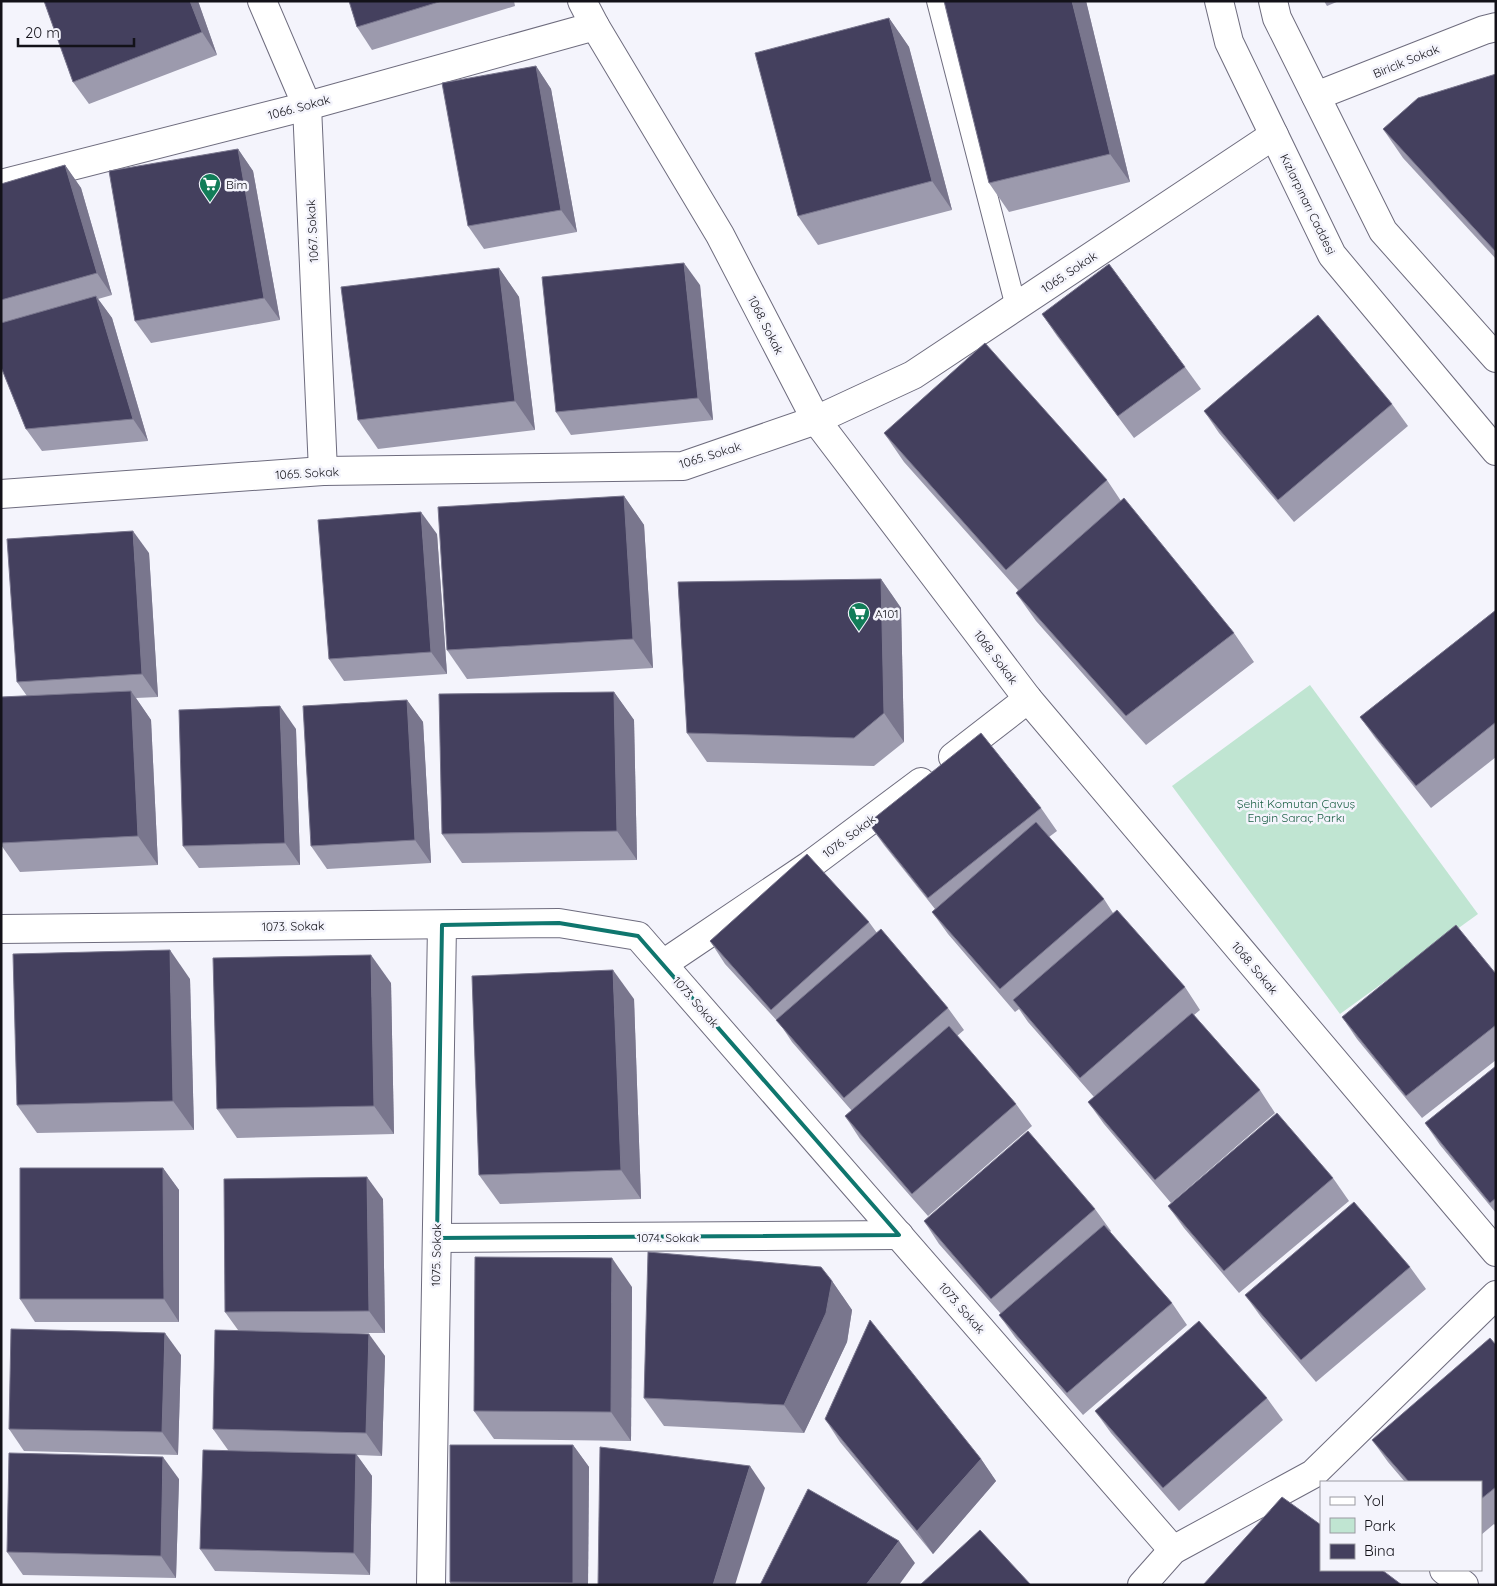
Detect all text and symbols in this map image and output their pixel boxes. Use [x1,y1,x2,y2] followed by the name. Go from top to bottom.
[18,15,134,47] scale bar
[25,23,60,42] text: 20 m
[1371,41,1441,81] street label: Biricik Sokak
[266,91,332,123] street label: 1066. Sokak
[1277,151,1339,257] street label: Kızlarpınarı Caddesi
[198,172,222,203] supermarket icon: Bim
[226,177,247,192] place label: Bim
[303,199,321,263] street label: 1067. Sokak
[1038,248,1100,296] street label: 1065. Sokak
[745,293,787,357] street label: 1068. Sokak
[677,439,743,471] street label: 1065. Sokak
[275,464,339,482] street label: 1065. Sokak
[847,601,871,632] supermarket icon: A101
[875,606,899,621] place label: A101
[971,627,1021,687] street label: 1068. Sokak
[1237,796,1356,825] park label: Şehit Komutan Çavuş Engin Saraç Parkı
[819,811,879,861] street label: 1076. Sokak
[261,918,325,934] street label: 1073. Sokak
[1229,939,1281,997] street label: 1068. Sokak
[670,973,722,1031] street label: 1073. Sokak
[428,1223,444,1287] street label: 1075. Sokak
[637,1230,699,1245] street label: 1074. Sokak
[936,1279,988,1337] street label: 1073. Sokak
[1320,1481,1482,1571] legend
[1364,1491,1384,1510] text: Yol
[1364,1516,1396,1535] text: Park
[1364,1541,1395,1560] text: Bina

